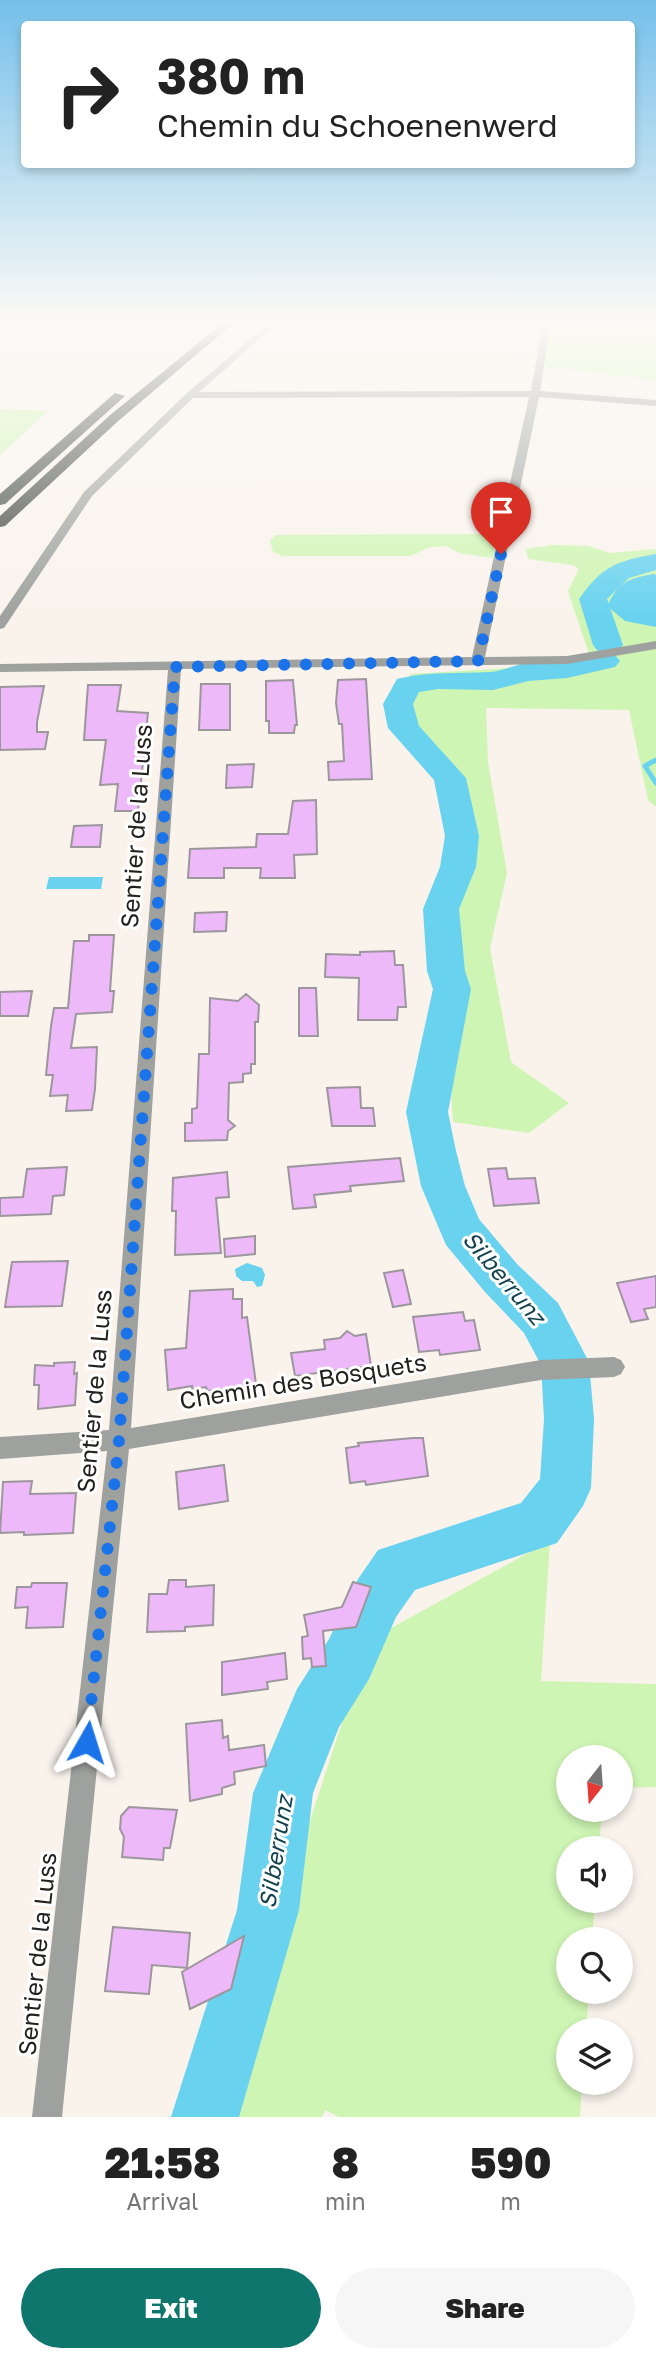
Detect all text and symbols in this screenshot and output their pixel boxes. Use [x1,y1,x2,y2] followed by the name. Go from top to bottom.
[157,46,305,105] text: 380 m
[42,49,133,140] icon: right
[157,106,558,144] text: Chemin du Schoenenwerd
[471,482,531,554] pin
[482,493,520,531] icon: arrive
[114,723,157,929] street label: Sentier de la Luss
[458,1225,553,1332] water label: Silberrunz
[70,1288,117,1494] street label: Sentier de la Luss
[177,1347,428,1414] street label: Chemin des Bosquets
[50,1705,124,1779] position arrow
[556,1745,634,1822] north arrow
[556,1745,633,2095] map controls
[252,1791,298,1910] water label: Silberrunz
[556,1836,633,1913] button: sound
[11,1851,62,2057] street label: Sentier de la Luss
[556,1927,633,2004] button: search
[556,2018,633,2095] button: layers
[104,2137,220,2187] text: 21:58
[332,2137,359,2187] text: 8
[470,2137,552,2187] text: 590
[126,2187,198,2215] text: Arrival
[325,2187,366,2215] text: min
[501,2187,521,2215] text: m
[21,2268,321,2348] button: Exit
[335,2268,635,2348] button: Share

